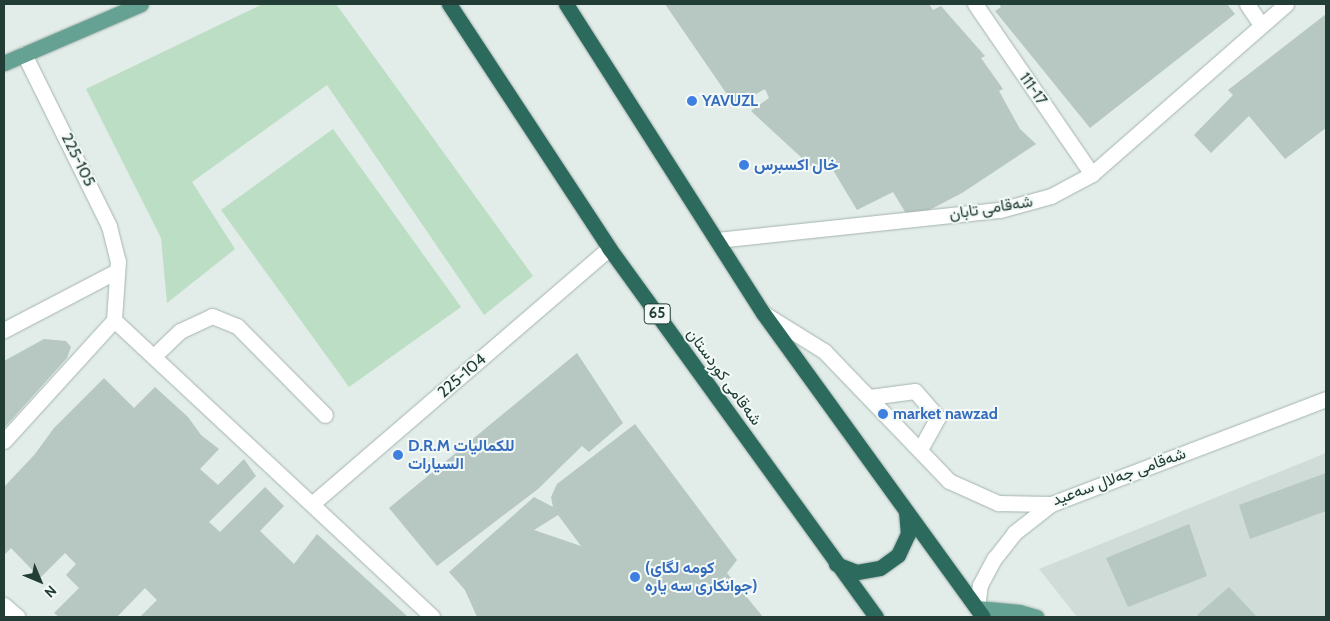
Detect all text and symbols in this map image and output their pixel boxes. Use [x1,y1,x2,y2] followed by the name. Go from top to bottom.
[1015,69,1051,109] street label: 111-17
[702,91,758,111] place label: YAVUZL
[686,95,698,107] marker: YAVUZL
[57,130,99,190] street label: 225-105
[754,155,838,175] place label: خال اكسبرس
[738,159,750,171] marker: خال اكسبرس
[948,192,1034,224] street label: شەقامی تابان
[643,302,671,326] road number: 65
[682,325,766,429] street label: شەقامی کوردستان
[434,350,490,402] street label: 225-104
[893,404,998,424] place label: market nawzad
[877,408,889,420] marker: market nawzad
[408,436,515,474] place label: D.R.M للكماليات السيارات
[1050,444,1188,510] street label: شەقامی جەلال سەعید
[392,449,404,461] marker: D.R.M للكماليات السيارات
[15,556,65,606] north arrow
[645,558,757,596] place label: (كومه لگای جوانکاری سه یاره)
[629,571,641,583] marker: (كومه لگای جوانکاری سه یاره)
[41,582,60,601] text: N

